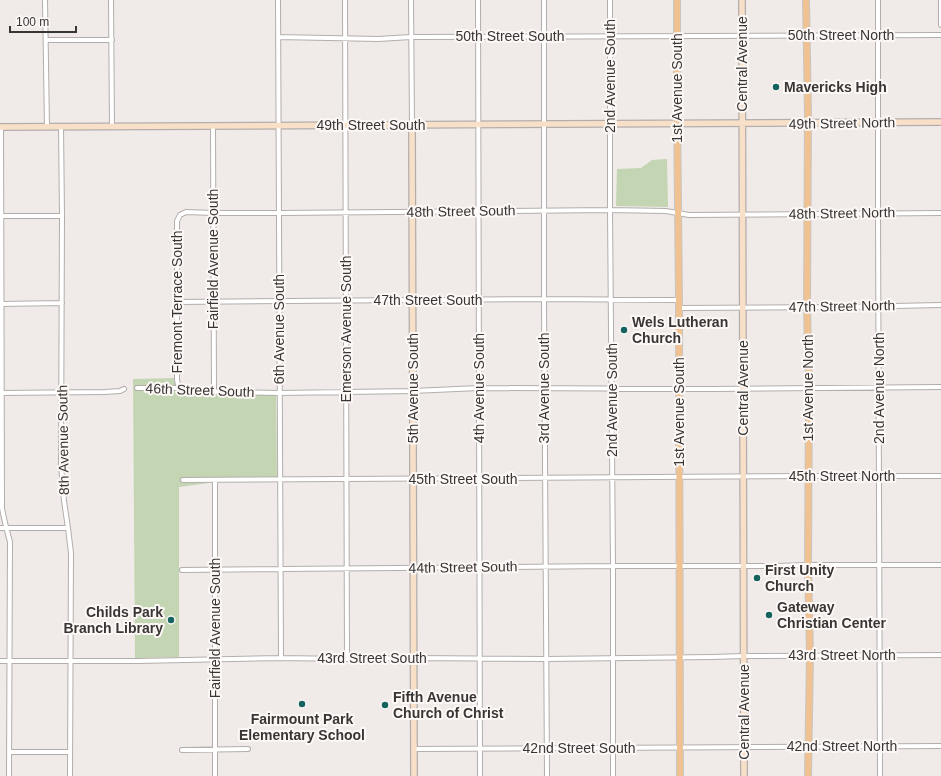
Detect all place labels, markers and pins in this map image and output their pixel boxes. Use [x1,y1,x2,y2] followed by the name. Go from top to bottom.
[784,79,887,95] place label: Mavericks High
[771,82,781,92] marker: Mavericks High
[632,314,728,346] place label: Wels Lutheran Church
[619,325,629,335] marker: Wels Lutheran Church
[765,562,834,594] place label: First Unity Church
[752,573,762,583] marker: First Unity Church
[777,599,886,631] place label: Gateway Christian Center
[63,604,163,636] place label: Childs Park Branch Library
[764,610,774,620] marker: Gateway Christian Center
[166,615,176,625] marker: Childs Park Branch Library
[393,689,504,721] place label: Fifth Avenue Church of Christ
[297,699,307,709] marker: Fairmount Park Elementary School
[380,700,390,710] marker: Fifth Avenue Church of Christ
[239,711,365,743] place label: Fairmount Park Elementary School

